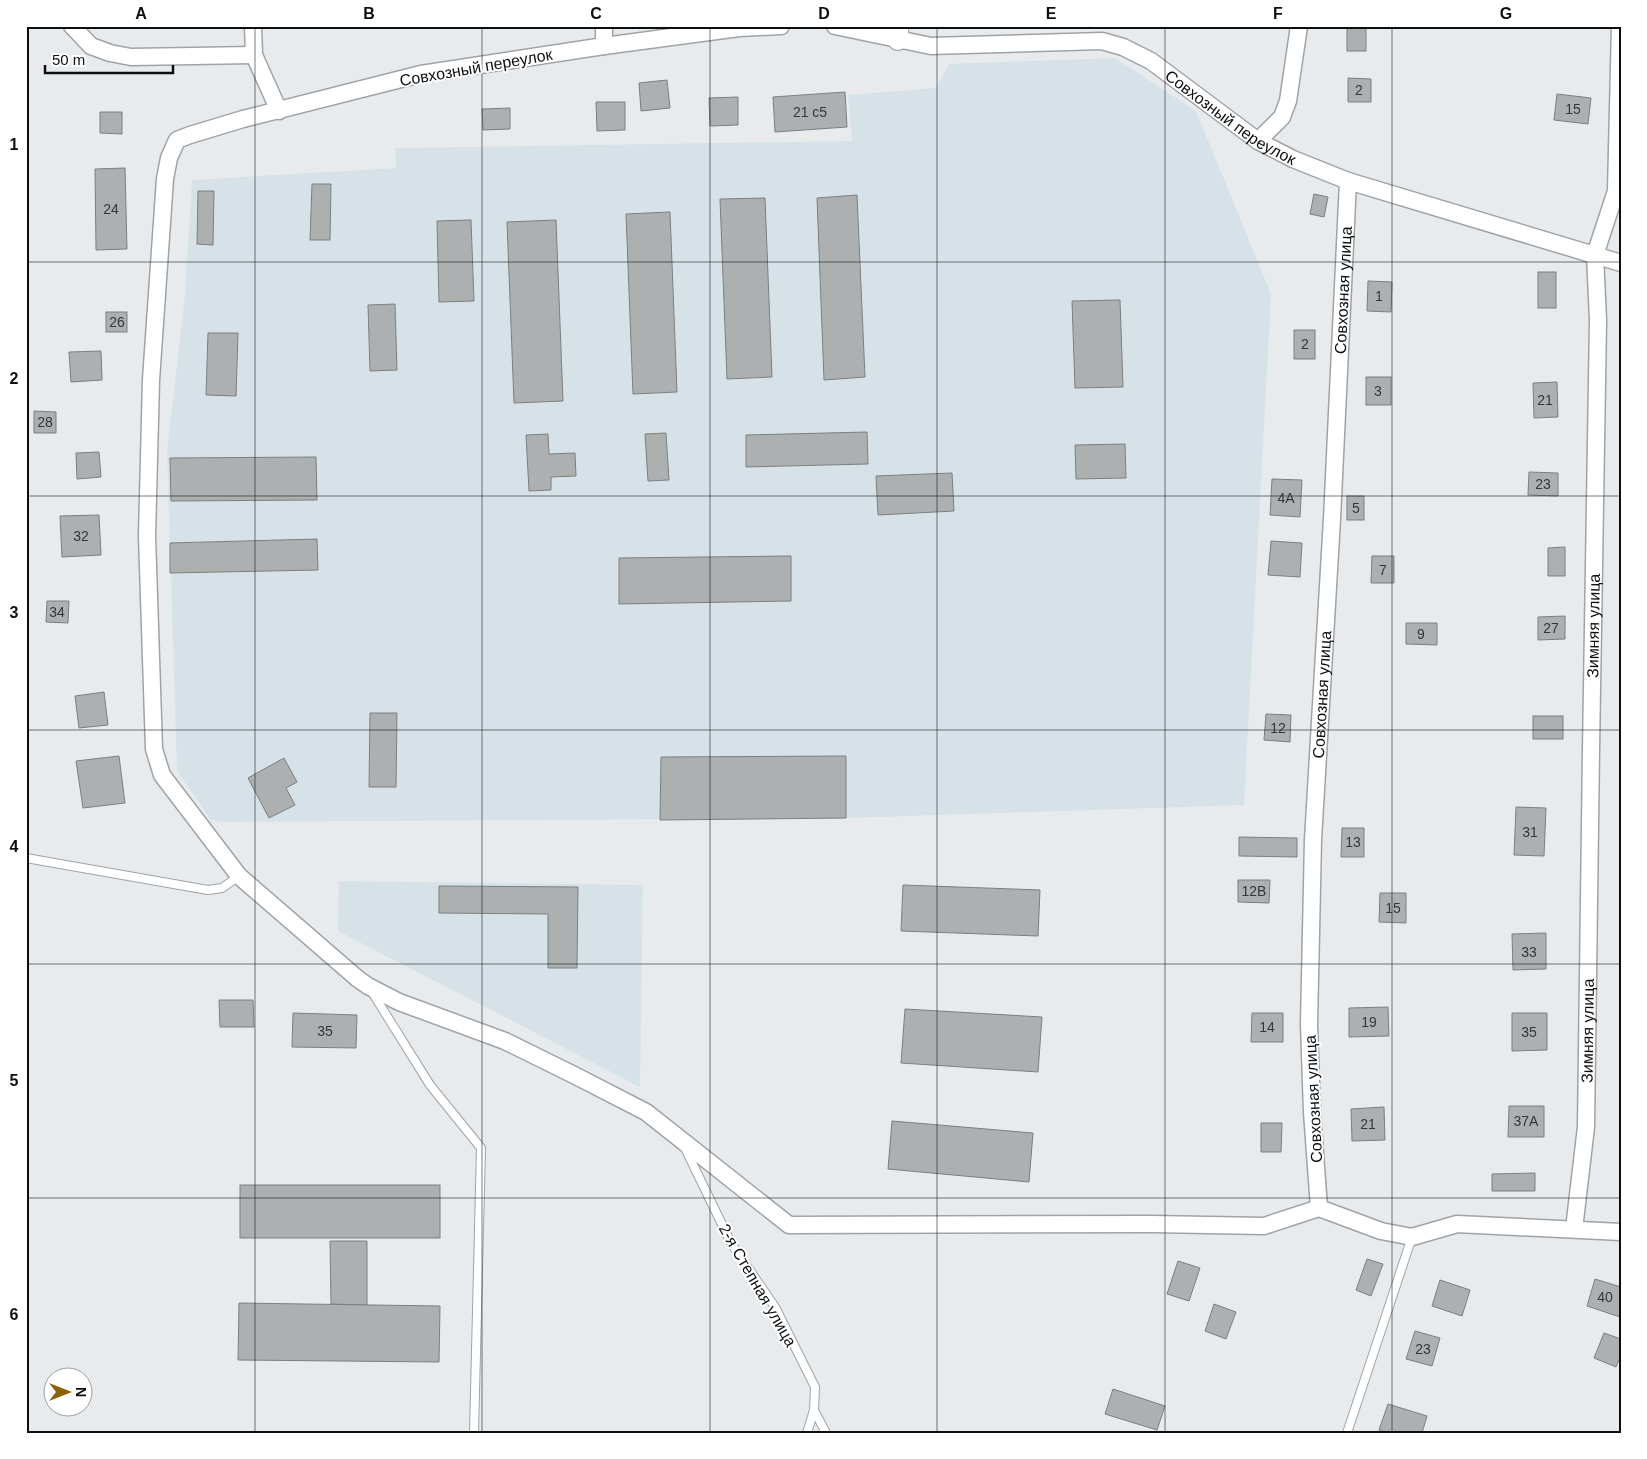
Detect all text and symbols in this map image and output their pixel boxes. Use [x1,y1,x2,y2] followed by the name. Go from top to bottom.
[135,5,147,22] text: A
[363,5,375,22] text: B
[590,5,602,22] text: C
[818,5,830,22] text: D
[1046,5,1057,22] text: E
[1273,5,1283,22] text: F
[1500,5,1512,22] text: G
[45,42,172,74] scale bar
[398,46,555,89] street label: Совхозный переулок
[52,51,85,68] text: 50 m
[1162,67,1300,168] street label: Совхозный переулок
[1355,82,1363,98] house number: 2
[1565,101,1581,117] house number: 15
[793,104,827,120] house number: 21 с5
[10,136,19,153] text: 1
[103,201,119,217] house number: 24
[1332,226,1355,354] street label: Совхозная улица
[1375,288,1383,304] house number: 1
[109,314,125,330] house number: 26
[1301,336,1309,352] house number: 2
[10,370,19,387] text: 2
[1374,383,1382,399] house number: 3
[1537,392,1553,408] house number: 21
[37,414,53,430] house number: 28
[1535,476,1551,492] house number: 23
[1277,490,1295,506] house number: 4А
[1352,500,1360,516] house number: 5
[73,528,89,544] house number: 32
[1379,562,1387,578] house number: 7
[1584,573,1603,678] street label: Зимняя улица
[10,604,19,621] text: 3
[49,604,65,620] house number: 34
[1543,620,1559,636] house number: 27
[1417,626,1425,642] house number: 9
[1310,630,1334,759] street label: Совхозная улица
[1270,720,1286,736] house number: 12
[1522,824,1538,840] house number: 31
[1345,834,1361,850] house number: 13
[10,838,19,855] text: 4
[1242,883,1266,899] house number: 12В
[1385,900,1401,916] house number: 15
[1521,944,1537,960] house number: 33
[1579,978,1597,1083] street label: Зимняя улица
[1361,1014,1377,1030] house number: 19
[1259,1019,1275,1035] house number: 14
[317,1023,333,1039] house number: 35
[1521,1024,1537,1040] house number: 35
[1302,1035,1325,1163] street label: Совхозная улица
[10,1072,19,1089] text: 5
[1514,1113,1539,1129] house number: 37А
[1360,1116,1376,1132] house number: 21
[716,1221,800,1350] street label: 2-я Степная улица
[1597,1289,1613,1305] house number: 40
[10,1306,19,1323] text: 6
[1415,1341,1431,1357] house number: 23
[42,1366,92,1416] north arrow
[73,1387,89,1397] text: N

